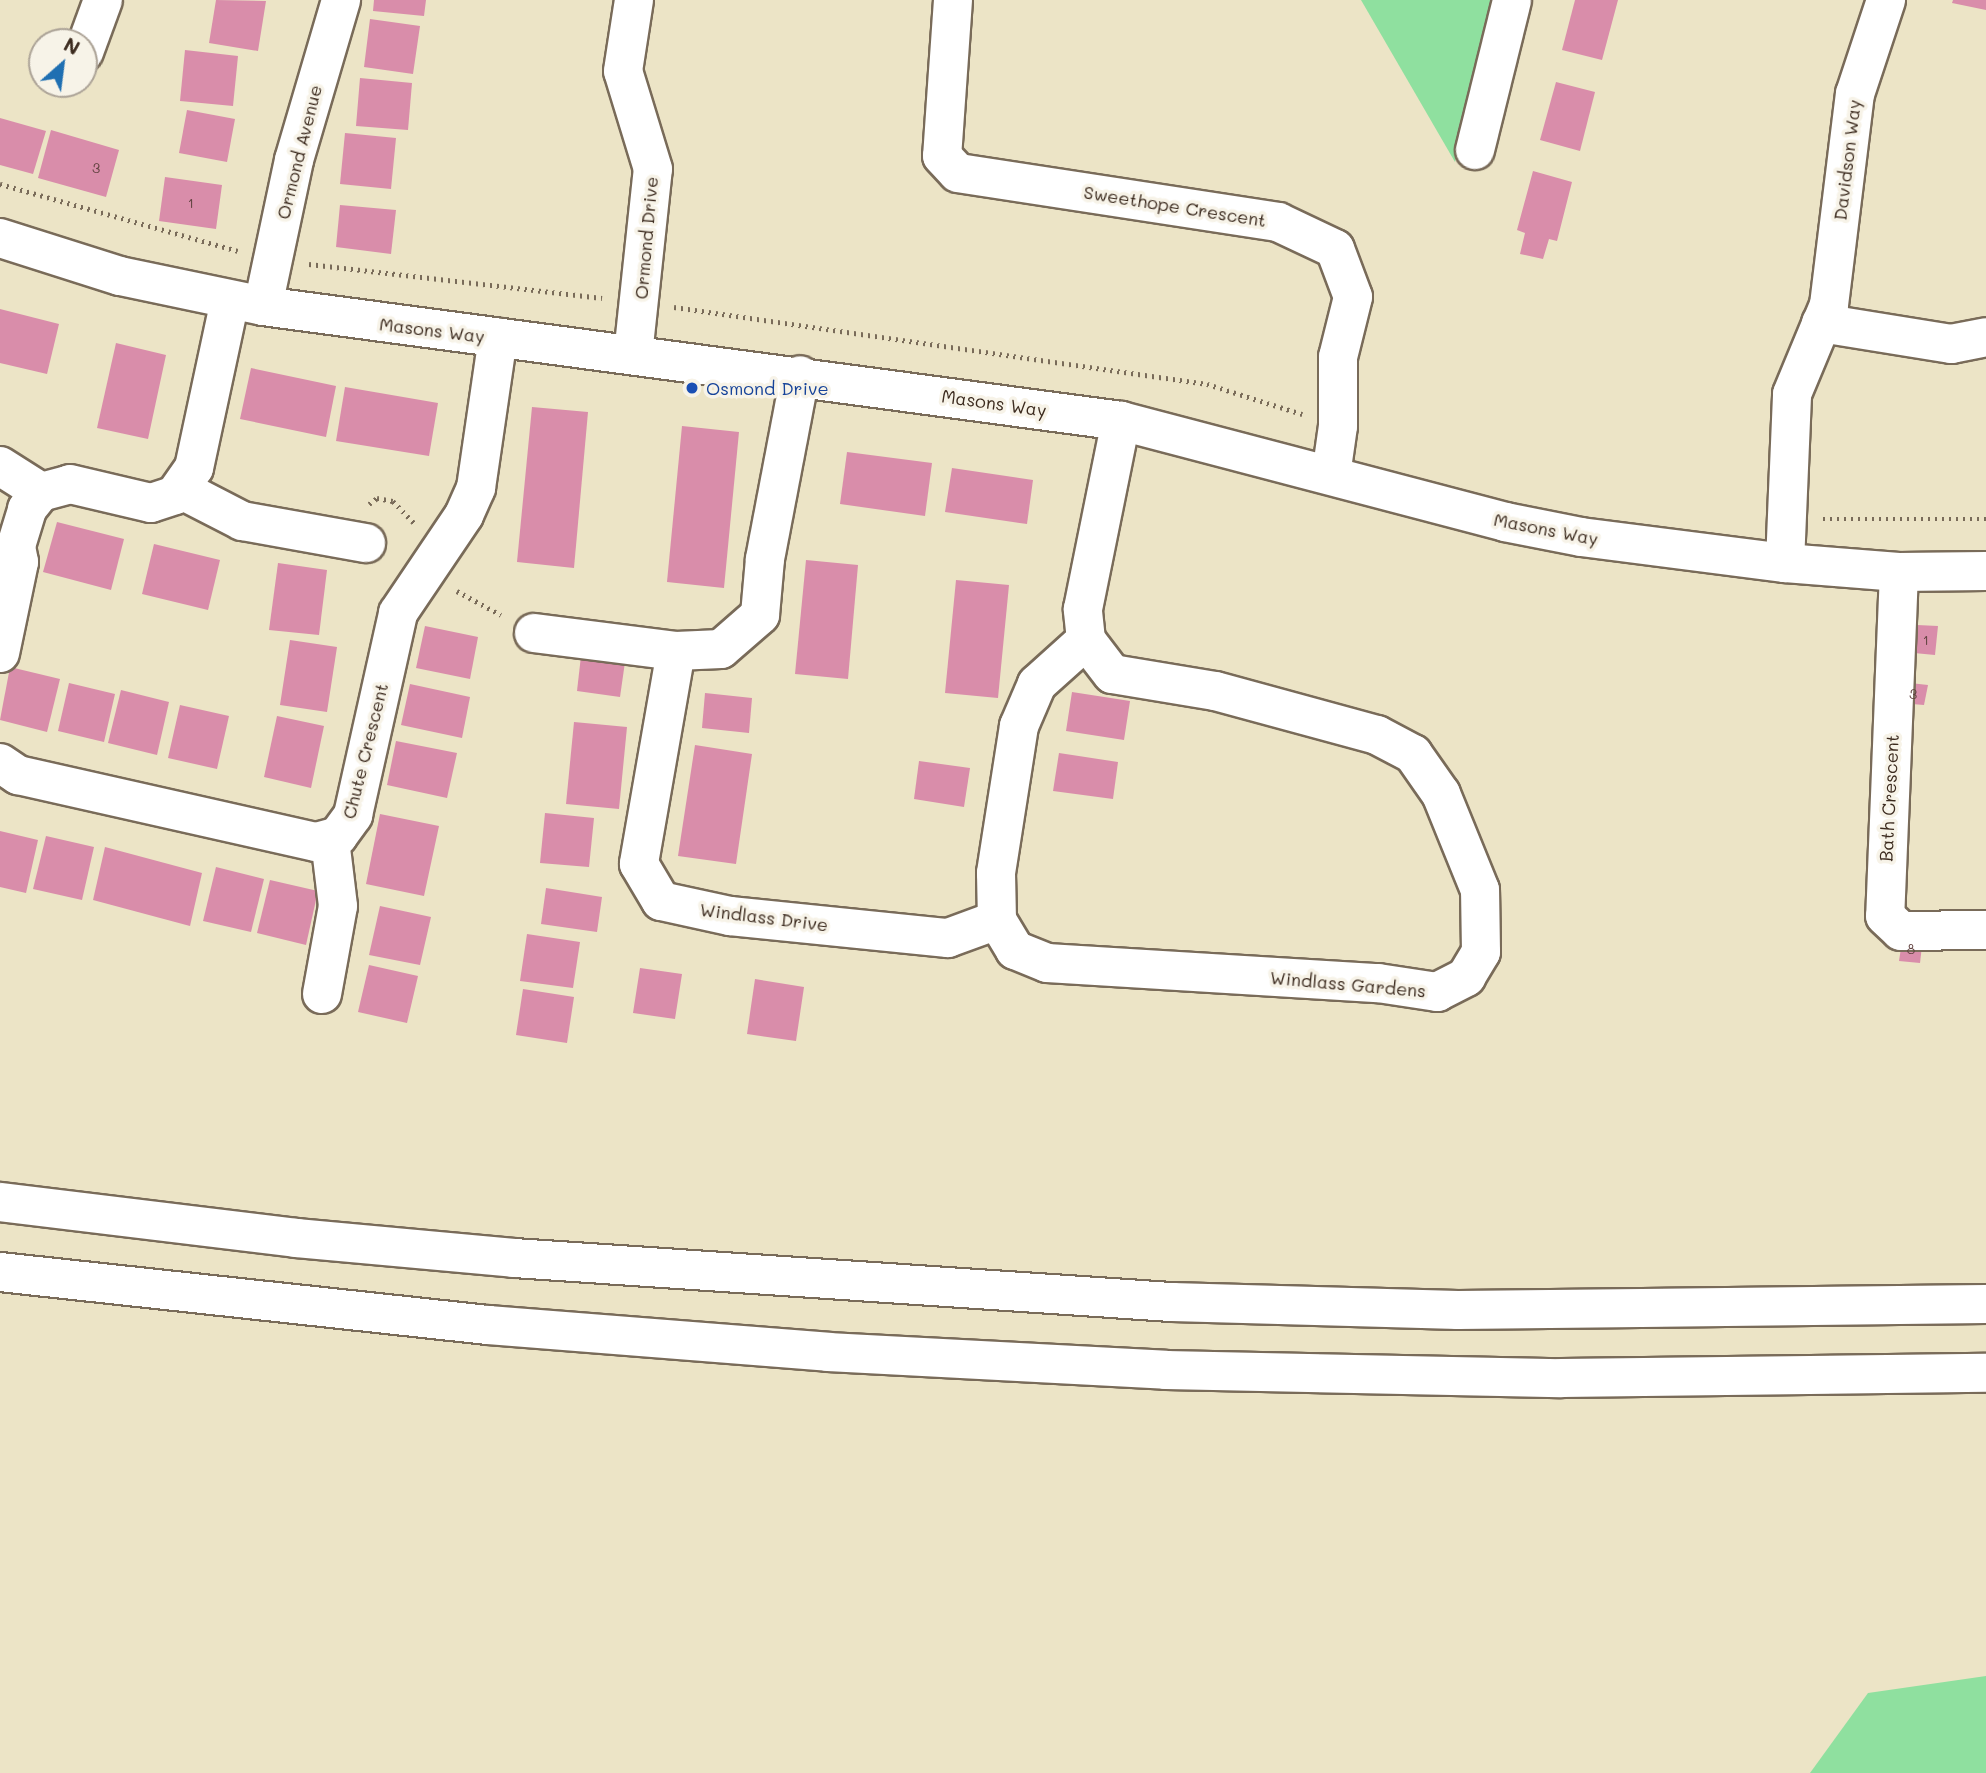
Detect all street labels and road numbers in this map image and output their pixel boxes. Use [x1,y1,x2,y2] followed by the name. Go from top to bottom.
[272,83,326,221] street label: Ormond Avenue
[1829,98,1865,222] street label: Davidson Way
[630,176,662,300] street label: Ormond Drive
[1082,181,1268,231] street label: Sweethope Crescent
[378,313,486,347] street label: Masons Way
[940,385,1048,421] street label: Masons Way
[1492,508,1600,550] street label: Masons Way
[338,681,392,821] street label: Chute Crescent
[1875,734,1903,862] street label: Bath Crescent
[699,898,829,936] street label: Windlass Drive
[1269,966,1427,1002] street label: Windlass Gardens

